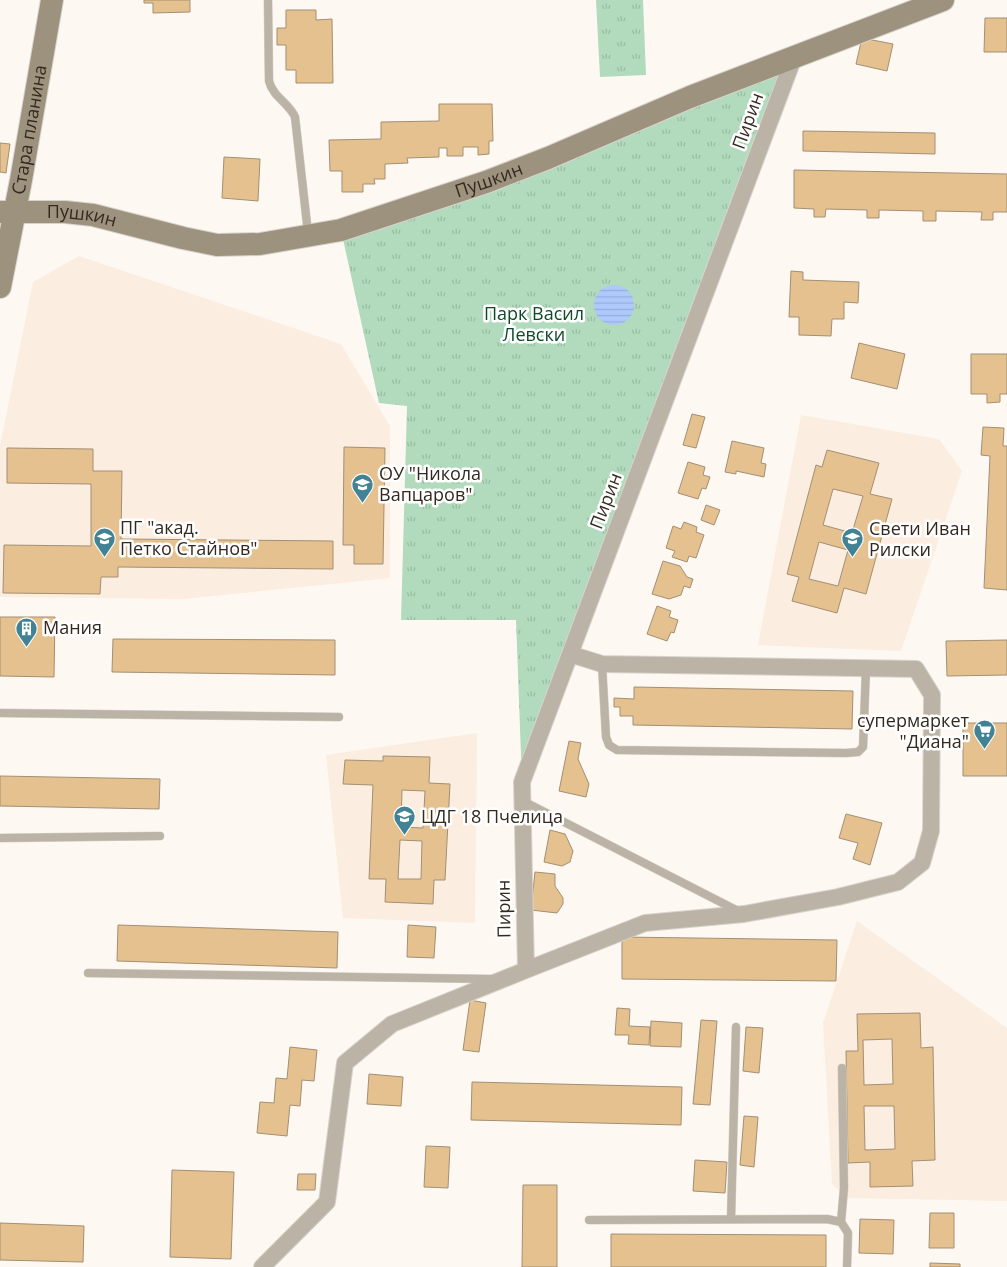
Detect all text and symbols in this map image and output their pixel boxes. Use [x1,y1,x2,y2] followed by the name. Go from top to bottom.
[5,63,52,197] street label: Стара планина
[726,89,768,152] street label: Пирин
[452,156,526,202] street label: Пушкин
[47,199,119,232] street label: Пушкин
[484,301,584,346] park label: Парк Васил Левски
[379,461,481,506] place label: ОУ "Никола Вапцаров"
[583,469,627,532] street label: Пирин
[351,472,375,503] school or university icon: ОУ "Никола Вапцаров"
[120,515,257,560] place label: ПГ "акад. Петко Стайнов"
[869,516,971,561] place label: Свети Иван Рилски
[92,526,116,557] school or university icon: ПГ "акад. Петко Стайнов"
[841,527,865,558] school or university icon: Свети Иван Рилски
[43,615,102,639] place label: Мания
[15,616,39,647] building icon: Мания
[857,708,970,753] place label: супермаркет "Диана"
[973,719,997,750] supermarket icon: супермаркет "Диана"
[421,804,563,828] place label: ЦДГ 18 Пчелица
[393,805,417,836] school or university icon: ЦДГ 18 Пчелица
[490,880,516,938] street label: Пирин

